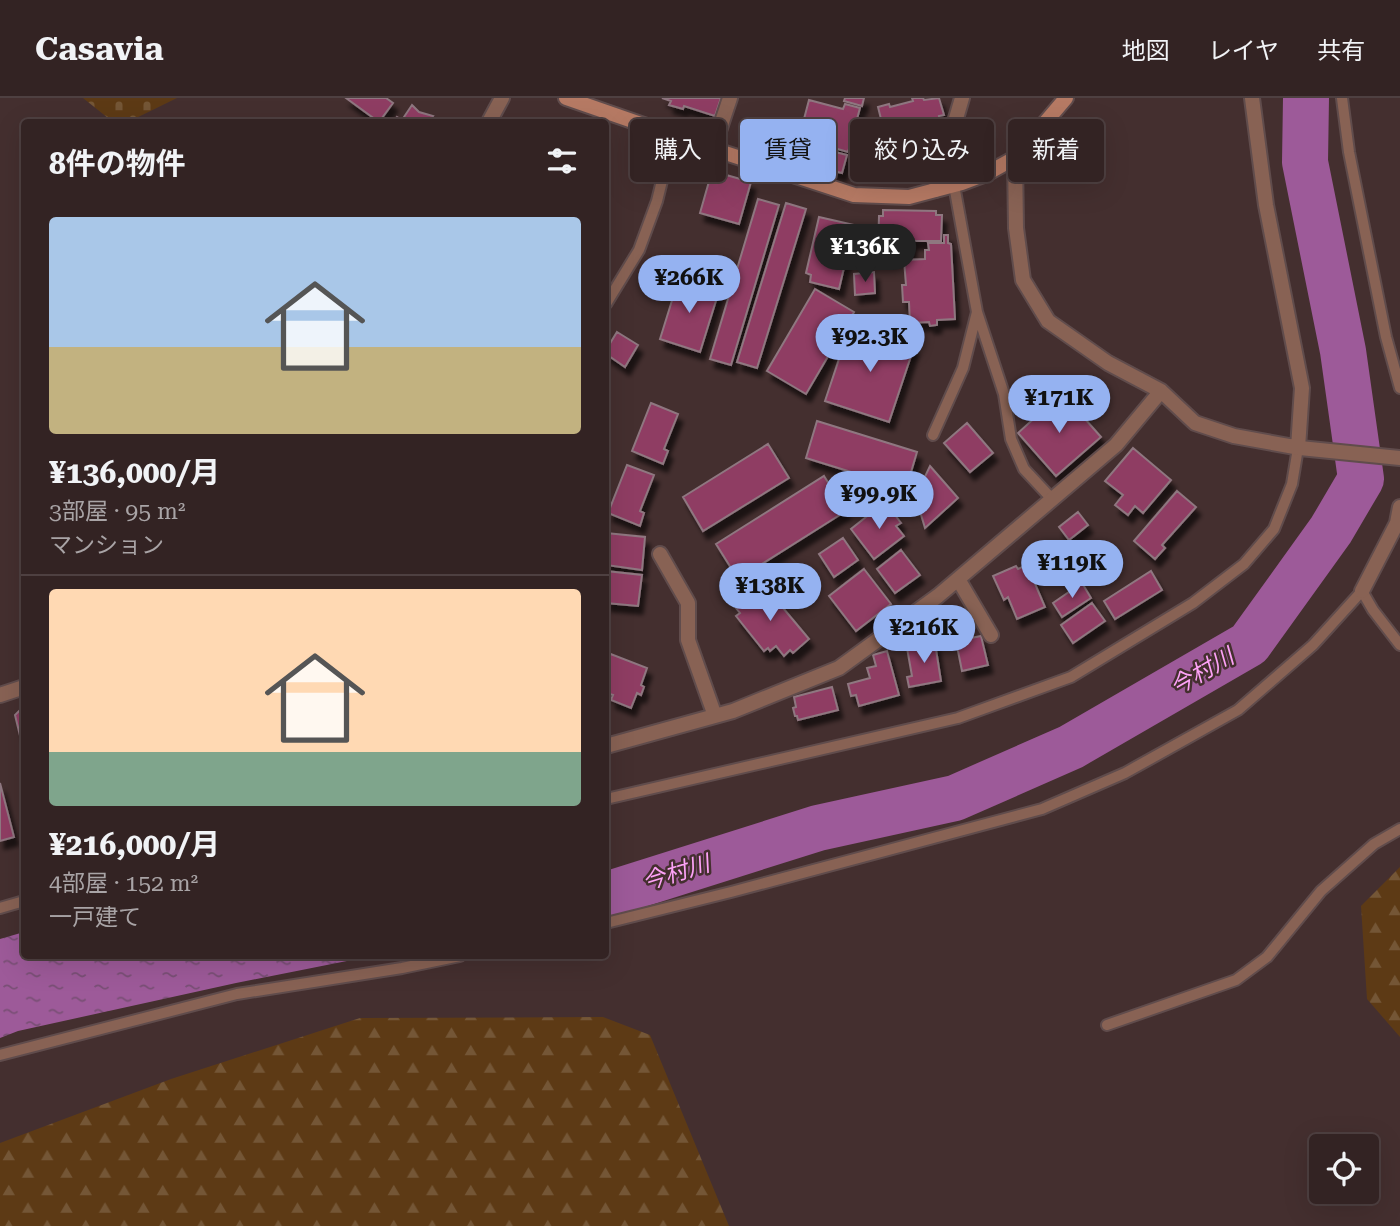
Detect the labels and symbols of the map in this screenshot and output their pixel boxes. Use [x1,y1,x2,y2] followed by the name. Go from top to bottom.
[816,225,914,284] pin: ¥136K
[640,256,738,315] pin: ¥266K
[813,314,927,374] pin: ¥92.3K
[1010,376,1108,435] pin: ¥171K
[822,472,936,531] pin: ¥99.9K
[1023,540,1121,600] pin: ¥119K
[721,564,819,623] pin: ¥138K
[875,606,973,665] pin: ¥216K
[1165,642,1241,701] water label: 今村川
[639,849,716,896] water label: 今村川

